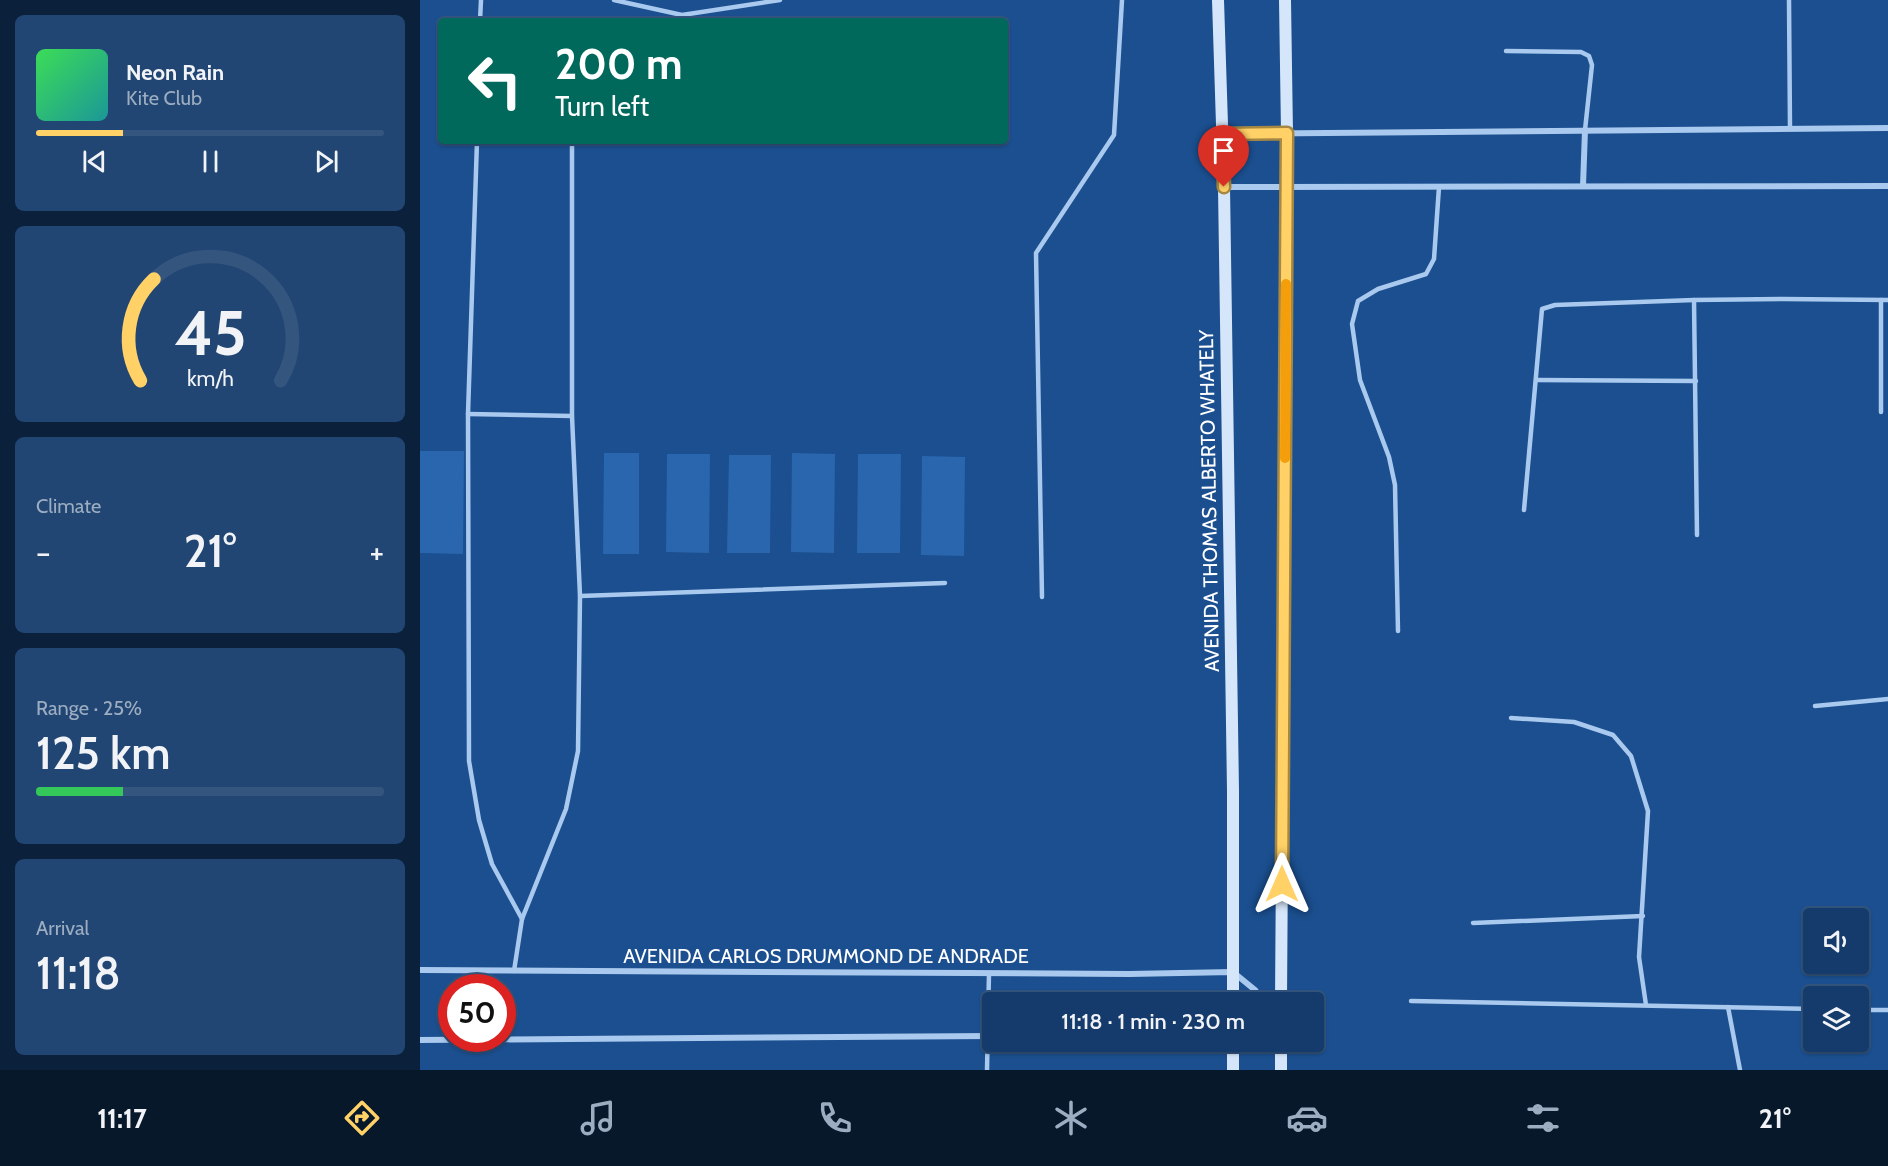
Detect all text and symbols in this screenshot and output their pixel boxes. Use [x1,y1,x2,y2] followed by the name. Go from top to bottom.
[555,38,682,90] text: 200 m
[456,42,534,120] icon: left
[126,59,224,86] text: Neon Rain
[126,86,202,110] text: Kite Club
[555,90,649,123] text: Turn left
[1198,125,1249,187] pin
[1207,134,1240,167] icon: arrive
[78,145,111,178] icon: previous
[194,145,227,178] icon: pause
[310,145,343,178] icon: next
[174,295,246,371] text: 45
[1194,329,1224,672] street label: AVENIDA THOMAS ALBERTO WHATELY
[187,365,233,391] text: km/h
[36,494,101,518] text: Climate
[184,524,236,578] text: 21°
[36,532,51,572] text: −
[369,532,384,572] text: +
[36,696,142,720] text: Range · 25%
[36,726,170,780] text: 125 km
[1250,852,1314,916] position arrow
[1803,908,1869,1052] map controls
[1803,908,1869,974] button: sound
[36,916,89,940] text: Arrival
[623,944,1029,968] street label: AVENIDA CARLOS DRUMMOND DE ANDRADE
[36,946,121,1000] text: 11:18
[438,974,516,1052] speed limit sign: 50
[1803,986,1869,1052] button: layers
[1061,1008,1245,1035] text: 11:18 · 1 min · 230 m
[341,1097,383,1139] icon: directions
[577,1097,619,1139] icon: music
[814,1097,856,1139] icon: phone
[1050,1097,1092,1139] icon: climate
[1286,1097,1328,1139] icon: car
[1522,1097,1564,1139] icon: filters
[97,1102,147,1135] text: 11:17
[1759,1102,1791,1135] text: 21°

